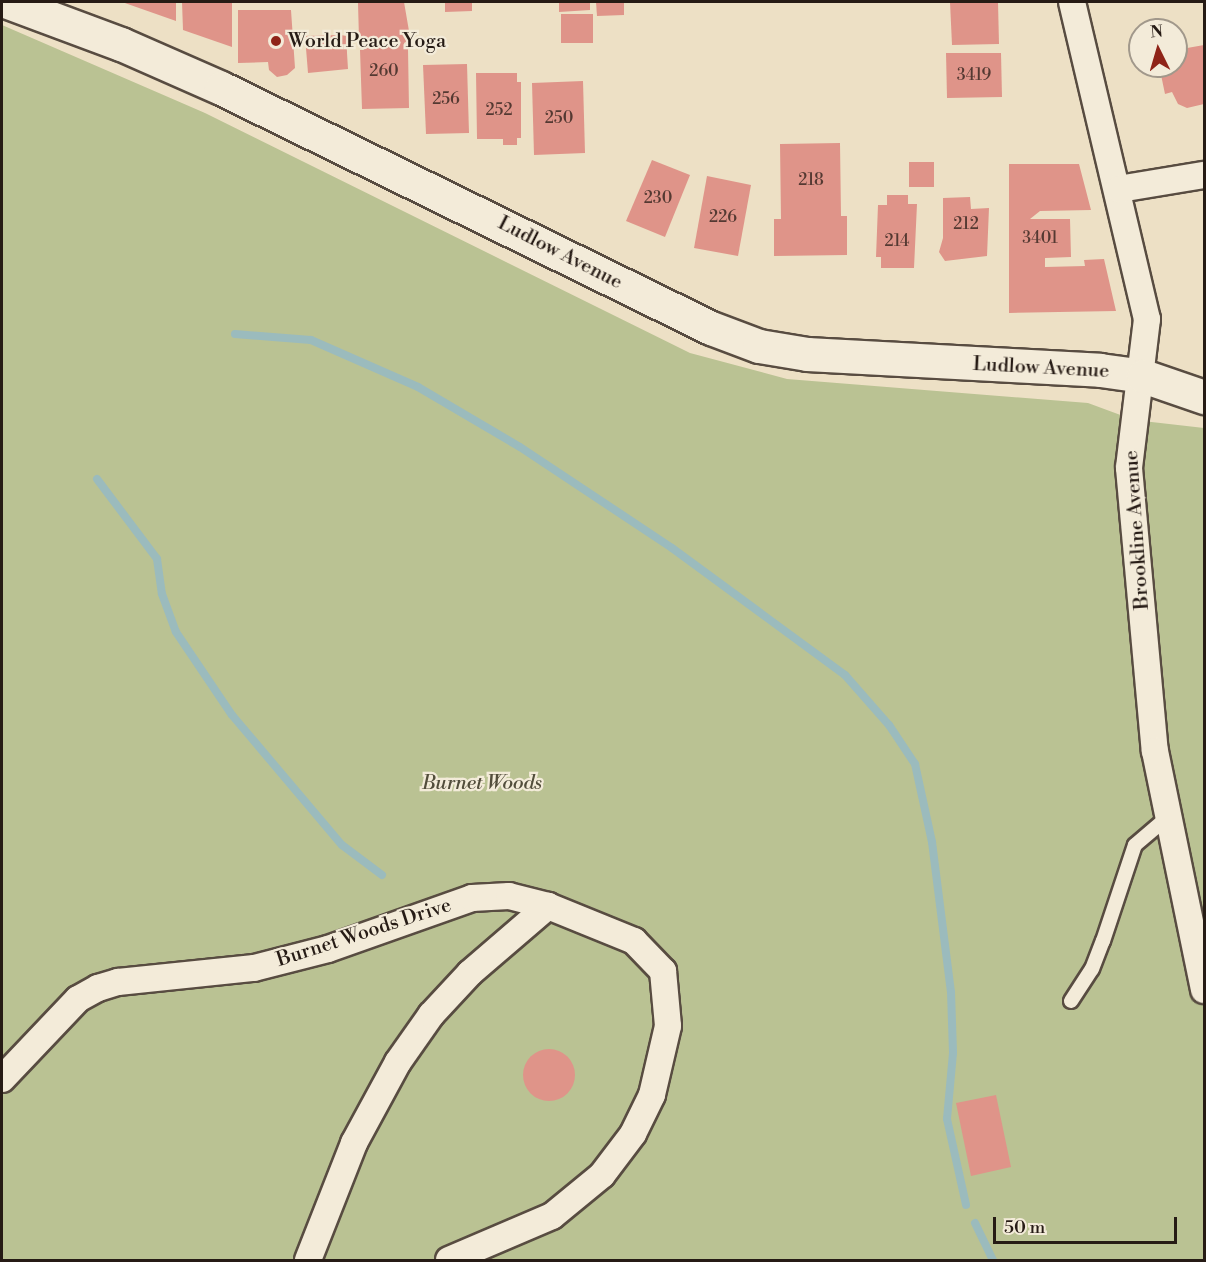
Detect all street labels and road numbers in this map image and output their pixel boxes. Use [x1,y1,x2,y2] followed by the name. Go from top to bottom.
[494,211,626,295] street label: Ludlow Avenue
[972,352,1110,384] street label: Ludlow Avenue
[1119,449,1155,611] street label: Brookline Avenue
[274,893,454,973] street label: Burnet Woods Drive

